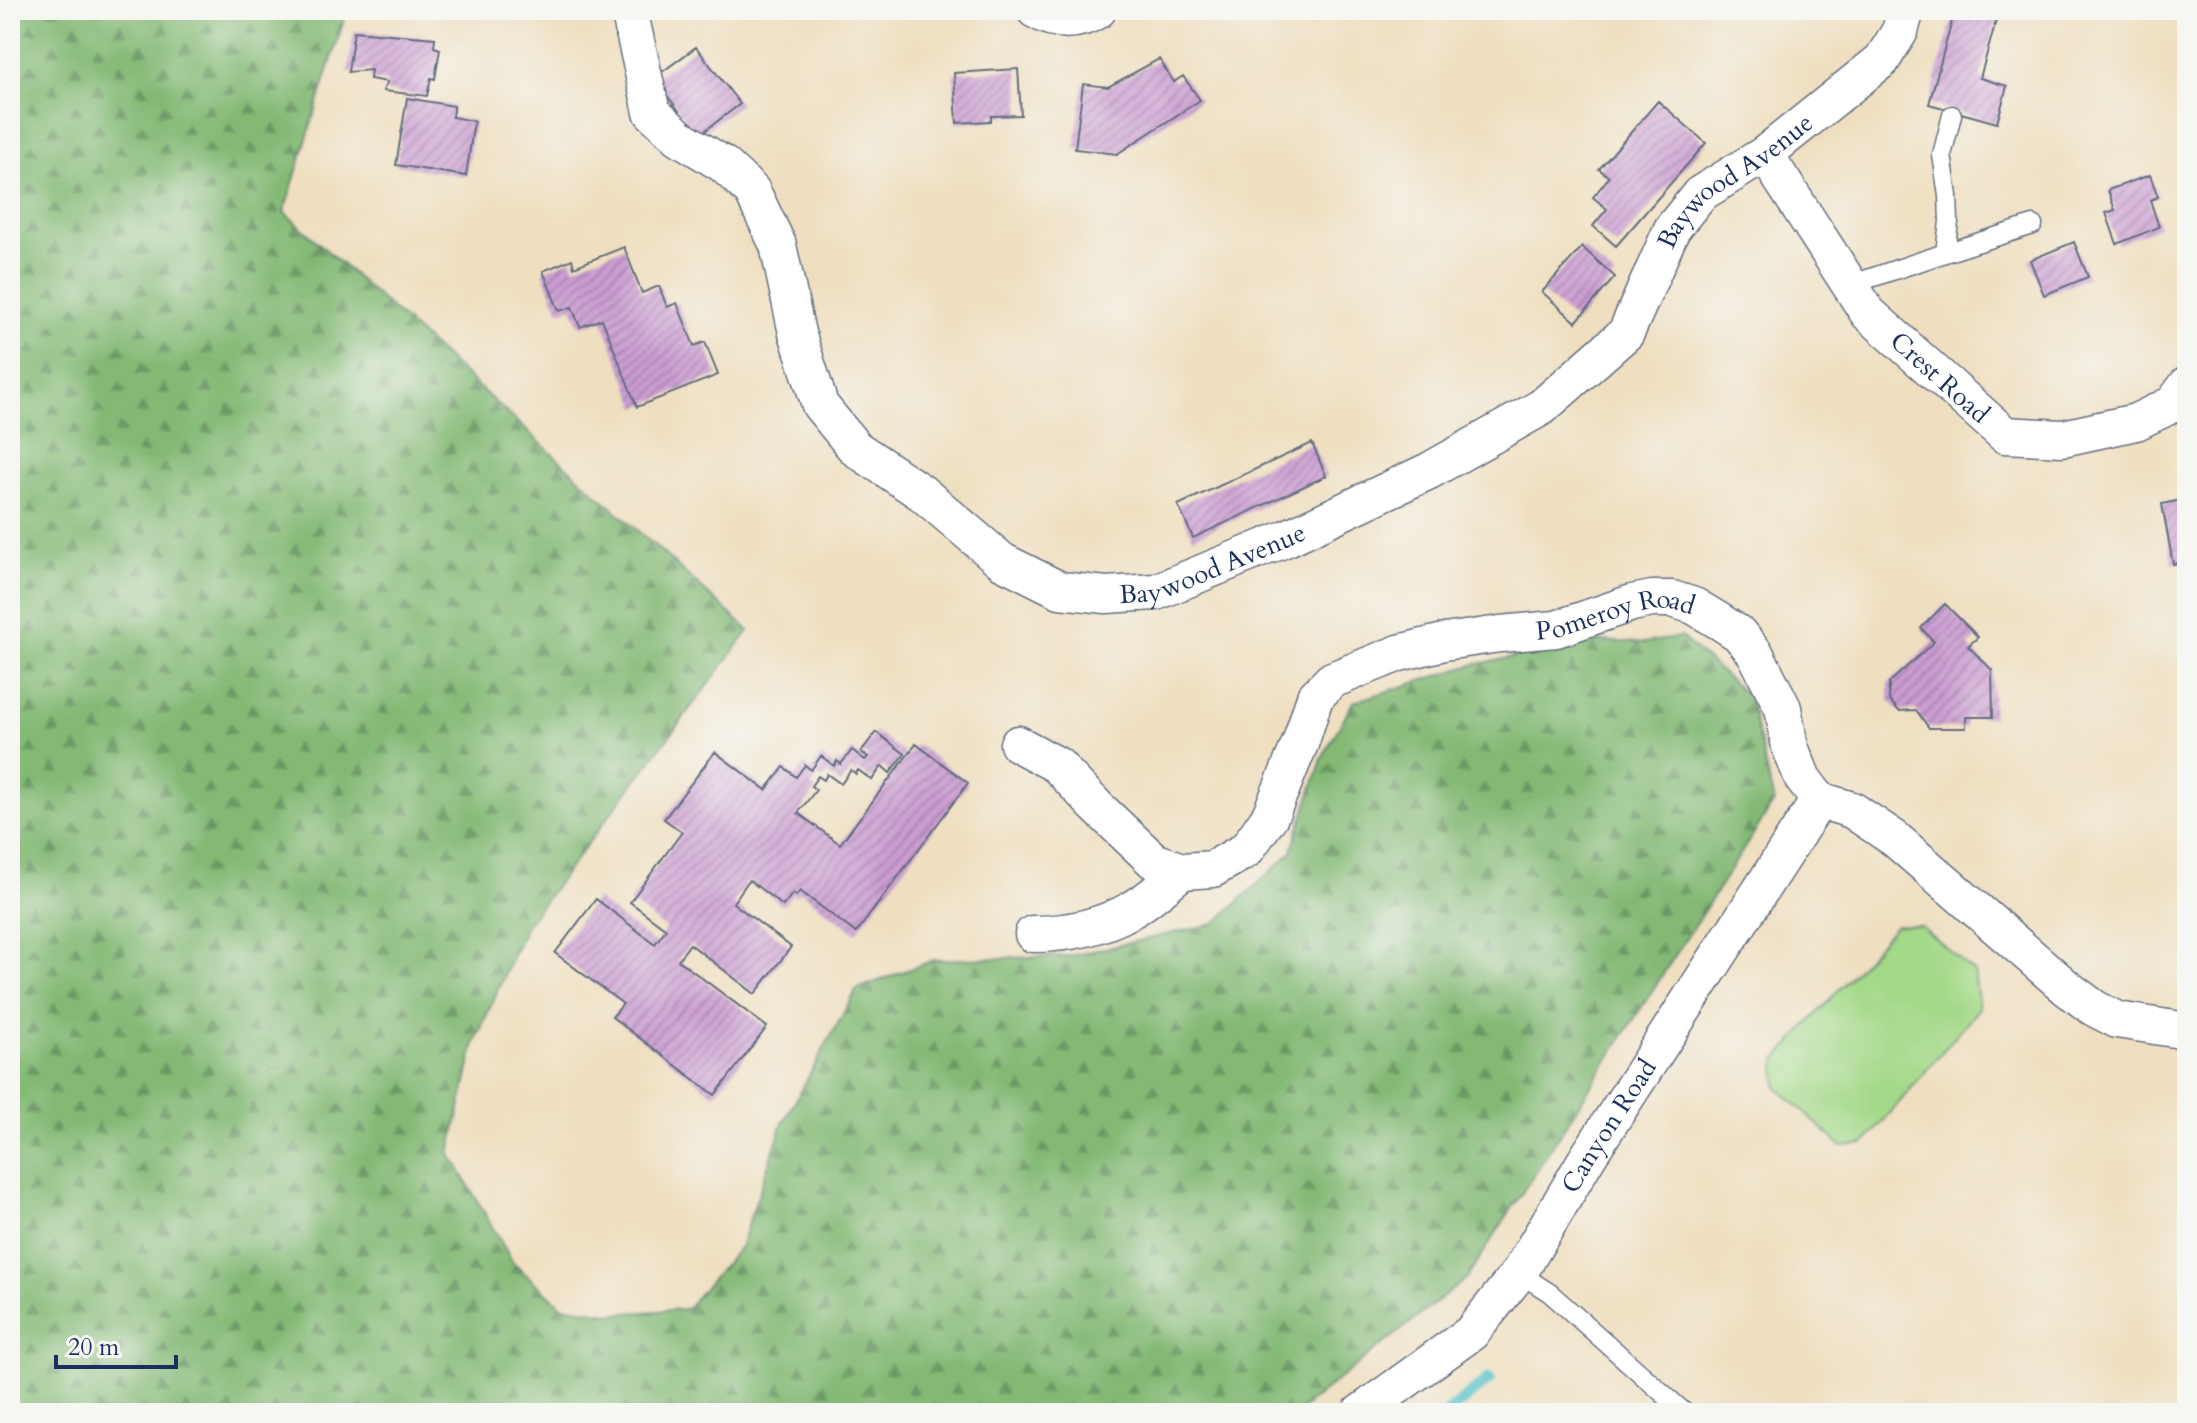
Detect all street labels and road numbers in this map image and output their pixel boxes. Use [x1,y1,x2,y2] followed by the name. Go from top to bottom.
[1648,105,1820,254] street label: Baywood Avenue
[1883,323,1998,431] street label: Crest Road
[1118,514,1311,612] street label: Baywood Avenue
[1534,581,1700,648] street label: Pomeroy Road
[1553,1052,1664,1199] street label: Canyon Road

